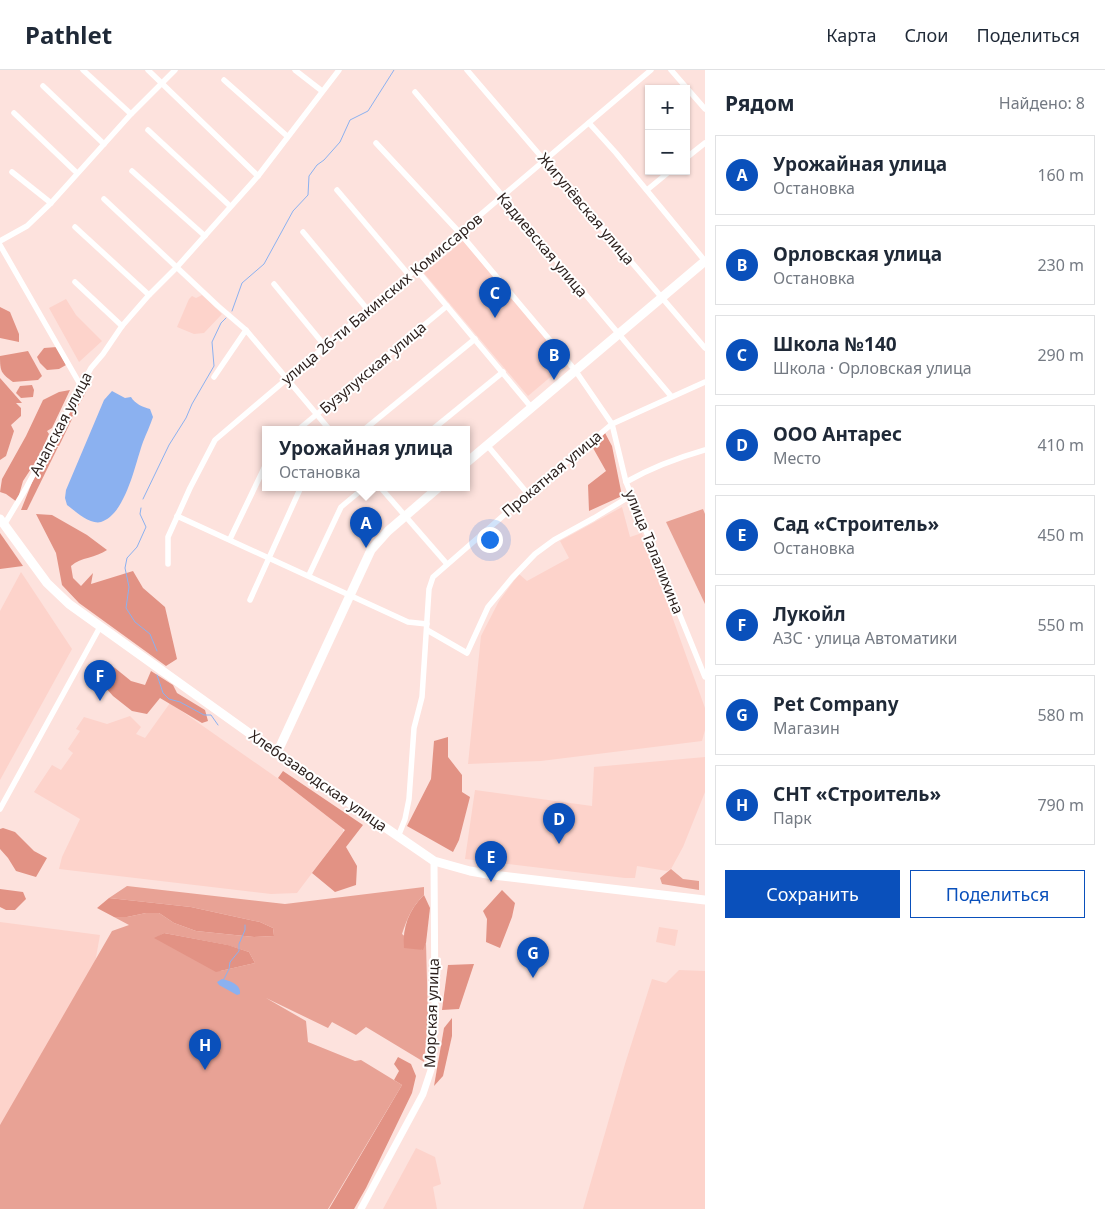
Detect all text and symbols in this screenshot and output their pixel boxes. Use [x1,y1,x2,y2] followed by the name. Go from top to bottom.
[25,18,112,51] text: Pathlet
[826,23,876,47] text: Карта
[904,23,948,47] text: Слои
[976,23,1080,47] text: Поделиться
[645,85,690,175] map controls
[645,85,690,130] button: +
[725,89,795,117] text: Рядом
[999,92,1085,114] text: Найдено: 8
[645,130,690,175] button: −
[534,148,640,269] street label: Жигулёвская улица
[773,151,947,177] text: Урожайная улица
[736,164,748,186] text: A
[1037,164,1084,186] text: 160 m
[773,177,855,199] text: Остановка
[493,188,593,301] street label: Кадиевская улица
[277,208,486,388] street label: улица 26-ти Бакинских Комиссаров
[773,241,942,267] text: Орловская улица
[737,254,747,276] text: B
[1037,254,1084,276] text: 230 m
[773,267,855,289] text: Остановка
[479,277,511,318] pin: C
[315,317,430,418] street label: Бузулукская улица
[773,331,897,357] text: Школа №140
[538,339,570,380] pin: B
[737,344,747,366] text: C
[1037,344,1084,366] text: 290 m
[773,357,972,379] text: Школа · Орловская улица
[24,368,96,479] street label: Анапская улица
[773,421,902,447] text: ООО Антарес
[262,426,470,491] popup
[497,426,605,521] street label: Прокатная улица
[736,434,748,456] text: D
[1037,434,1084,456] text: 410 m
[279,435,453,461] text: Урожайная улица
[773,447,821,469] text: Место
[279,461,361,483] text: Остановка
[621,487,689,617] street label: улица Талалихина
[350,507,382,548] pin: A
[773,511,939,537] text: Сад «Строитель»
[738,524,746,546] text: E
[1037,524,1084,546] text: 450 m
[477,527,503,553] your location
[773,537,855,559] text: Остановка
[773,601,846,627] text: Лукойл
[738,614,746,636] text: F
[1037,614,1084,636] text: 550 m
[773,627,958,649] text: АЗС · улица Автоматики
[84,660,116,701] pin: F
[773,691,899,717] text: Pet Company
[736,704,748,726] text: G
[1037,704,1084,726] text: 580 m
[773,717,840,739] text: Магазин
[246,725,392,835] street label: Хлебозаводская улица
[773,781,941,807] text: СНТ «Строитель»
[736,794,748,816] text: H
[1037,794,1084,816] text: 790 m
[543,803,575,844] pin: D
[773,807,812,829] text: Парк
[475,841,507,882] pin: E
[725,870,900,918] button: Сохранить
[910,870,1085,918] button: Поделиться
[517,937,549,978] pin: G
[419,958,443,1068] street label: Морская улица
[189,1029,221,1070] pin: H

